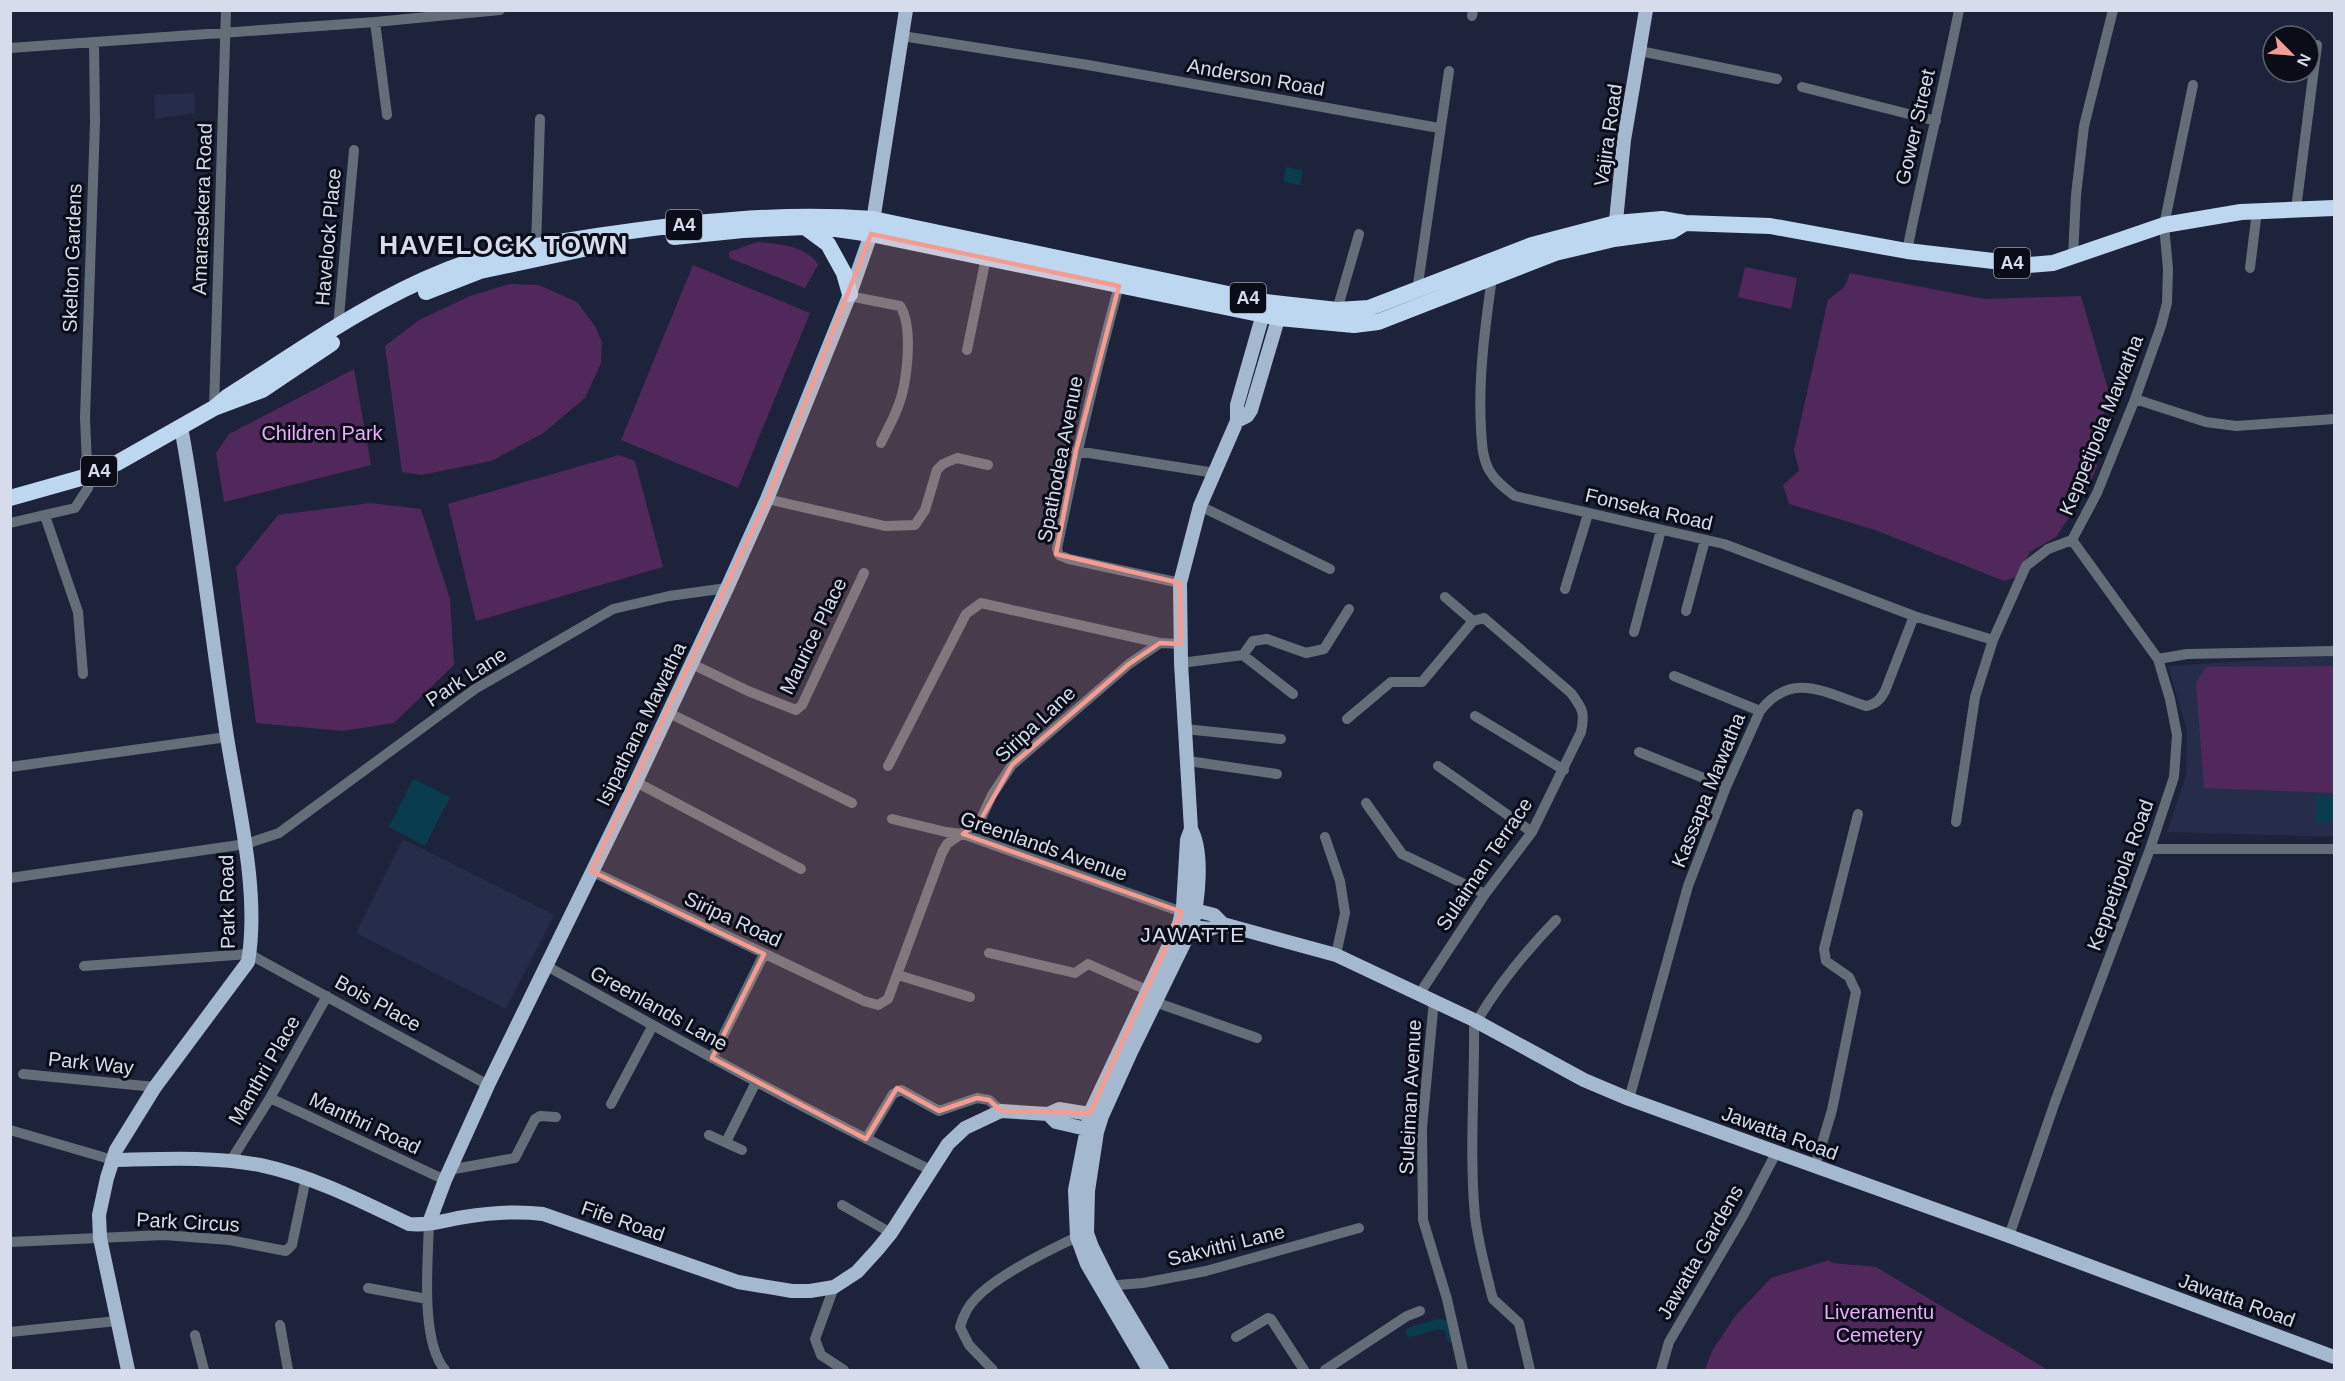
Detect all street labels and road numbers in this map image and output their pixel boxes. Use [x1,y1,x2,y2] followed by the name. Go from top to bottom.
[1186,54,1326,100] street label: Anderson Road
[1891,67,1939,187] street label: Gower Street
[1590,82,1626,188] street label: Vajira Road
[188,123,216,295] street label: Amarasekera Road
[311,167,345,307] street label: Havelock Place
[58,183,86,333] street label: Skelton Gardens
[666,210,702,240] road number: A4
[1994,248,2030,278] road number: A4
[1230,283,1266,313] road number: A4
[2055,331,2148,518] street label: Keppetipola Mawatha
[1033,374,1087,544] street label: Spathodea Avenue
[81,456,117,486] road number: A4
[1583,484,1715,534] street label: Fonseka Road
[775,574,851,698] street label: Maurice Place
[592,638,691,809] street label: Isipathana Mawatha
[422,643,510,711] street label: Park Lane
[990,681,1080,767] street label: Siripa Lane
[1667,709,1749,870] street label: Kassapa Mawatha
[1431,793,1537,935] street label: Sulaiman Terrace
[2082,797,2158,953] street label: Keppetipola Road
[958,807,1130,885] street label: Greenlands Avenue
[215,855,239,949] street label: Park Road
[681,887,785,951] street label: Siripa Road
[587,961,731,1055] street label: Greenlands Lane
[331,970,425,1036] street label: Bois Place
[224,1012,304,1128] street label: Manthri Place
[1395,1019,1425,1175] street label: Suleiman Avenue
[47,1048,135,1078] street label: Park Way
[306,1088,424,1158] street label: Manthri Road
[1719,1102,1841,1164] street label: Jawatta Road
[1653,1181,1747,1323] street label: Jawatta Gardens
[578,1196,668,1246] street label: Fife Road
[136,1208,240,1236] street label: Park Circus
[1165,1220,1287,1270] street label: Sakvithi Lane
[2176,1269,2298,1331] street label: Jawatta Road

